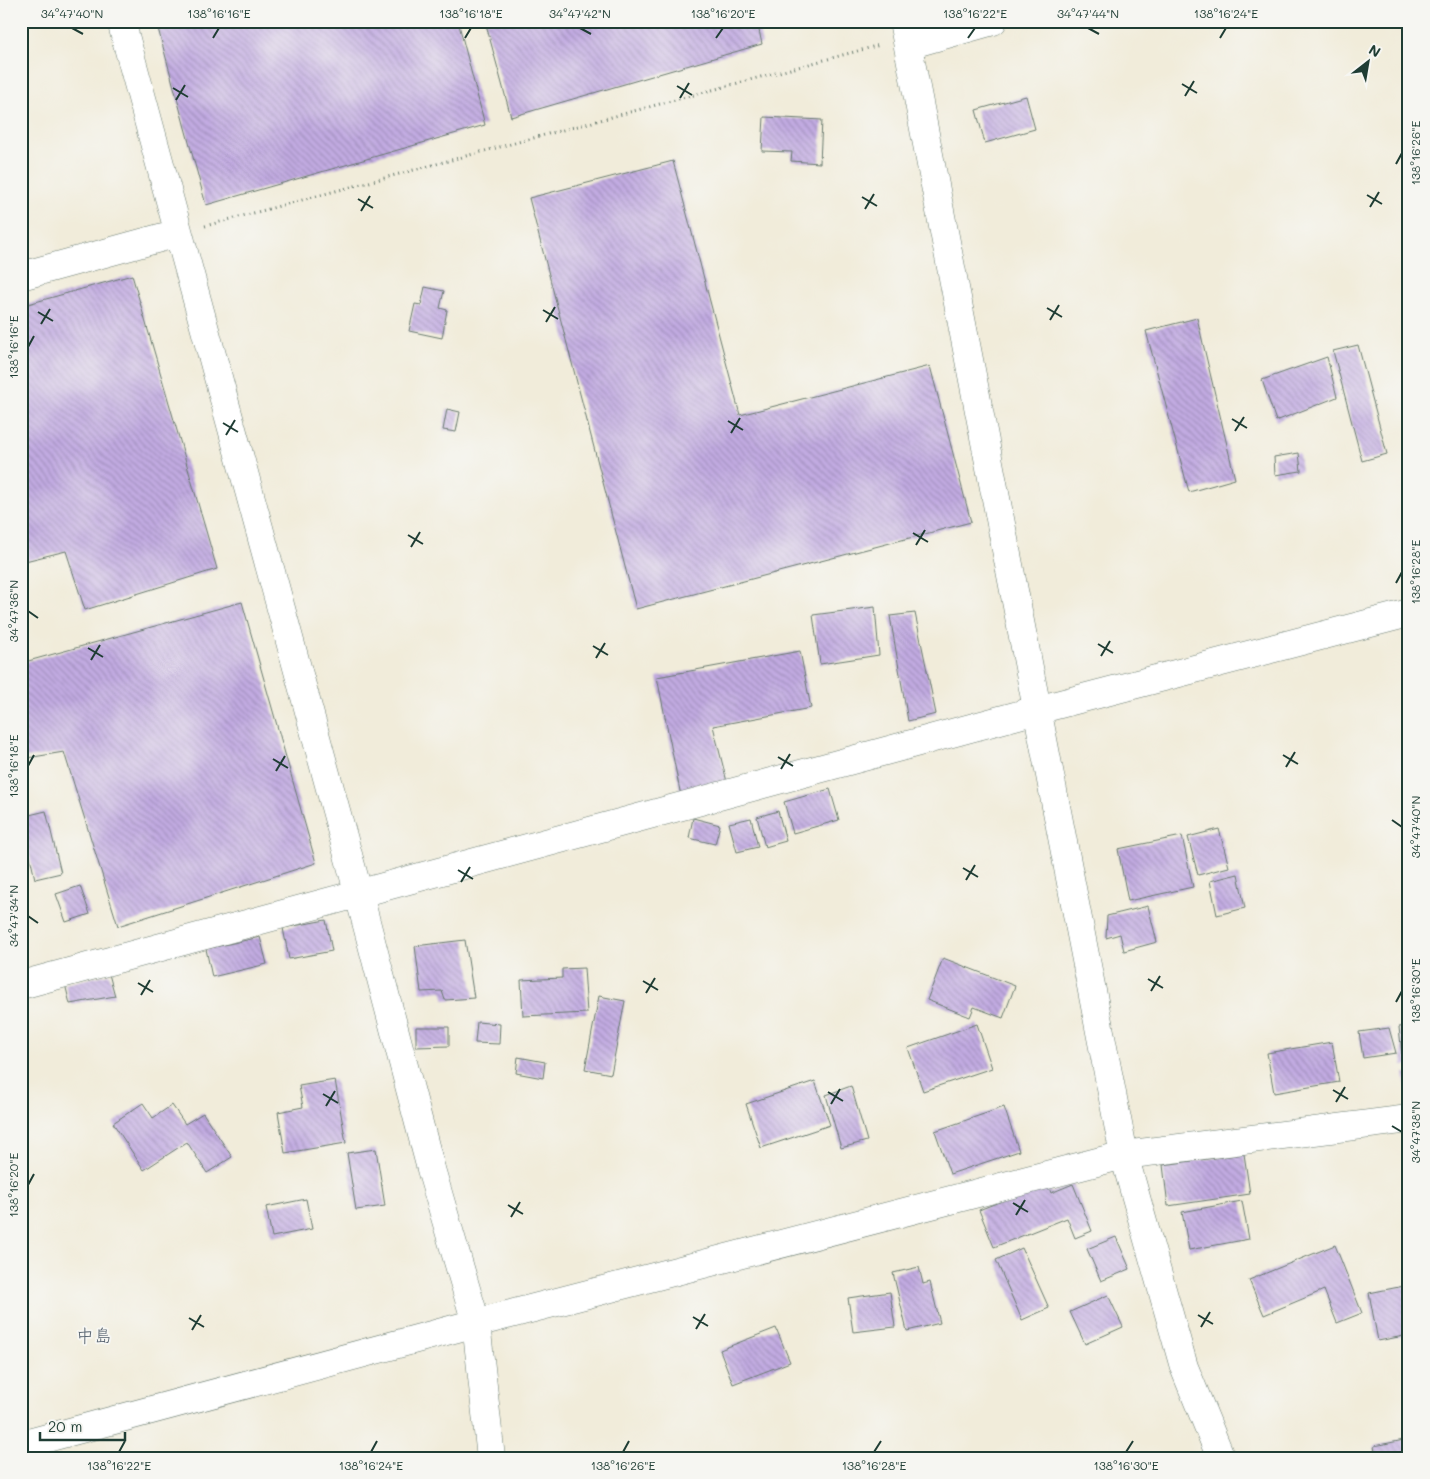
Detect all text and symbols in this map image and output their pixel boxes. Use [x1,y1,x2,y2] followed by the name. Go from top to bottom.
[41,5,103,21] text: 34°47'40"N
[187,5,251,21] text: 138°16'16"E
[439,5,503,21] text: 138°16'18"E
[549,5,611,21] text: 34°47'42"N
[691,5,755,21] text: 138°16'20"E
[943,5,1007,21] text: 138°16'22"E
[1057,5,1119,21] text: 34°47'44"N
[1194,5,1258,21] text: 138°16'24"E
[1342,38,1392,88] north arrow
[1365,40,1384,61] text: N
[1407,121,1423,185] text: 138°16'26"E
[5,315,21,379] text: 138°16'16"E
[1407,540,1423,604] text: 138°16'28"E
[5,580,21,642] text: 34°47'36"N
[5,734,21,798] text: 138°16'18"E
[1407,796,1423,858] text: 34°47'40"N
[5,885,21,947] text: 34°47'34"N
[1407,958,1423,1024] text: 138°16'30"E
[1407,1101,1423,1163] text: 34°47'38"N
[5,1153,21,1217] text: 138°16'20"E
[76,1323,112,1347] district label: 中島
[40,1409,125,1441] scale bar
[48,1416,82,1436] text: 20 m
[87,1457,151,1473] text: 138°16'22"E
[339,1457,403,1473] text: 138°16'24"E
[591,1457,655,1473] text: 138°16'26"E
[842,1457,906,1473] text: 138°16'28"E
[1093,1457,1159,1473] text: 138°16'30"E

